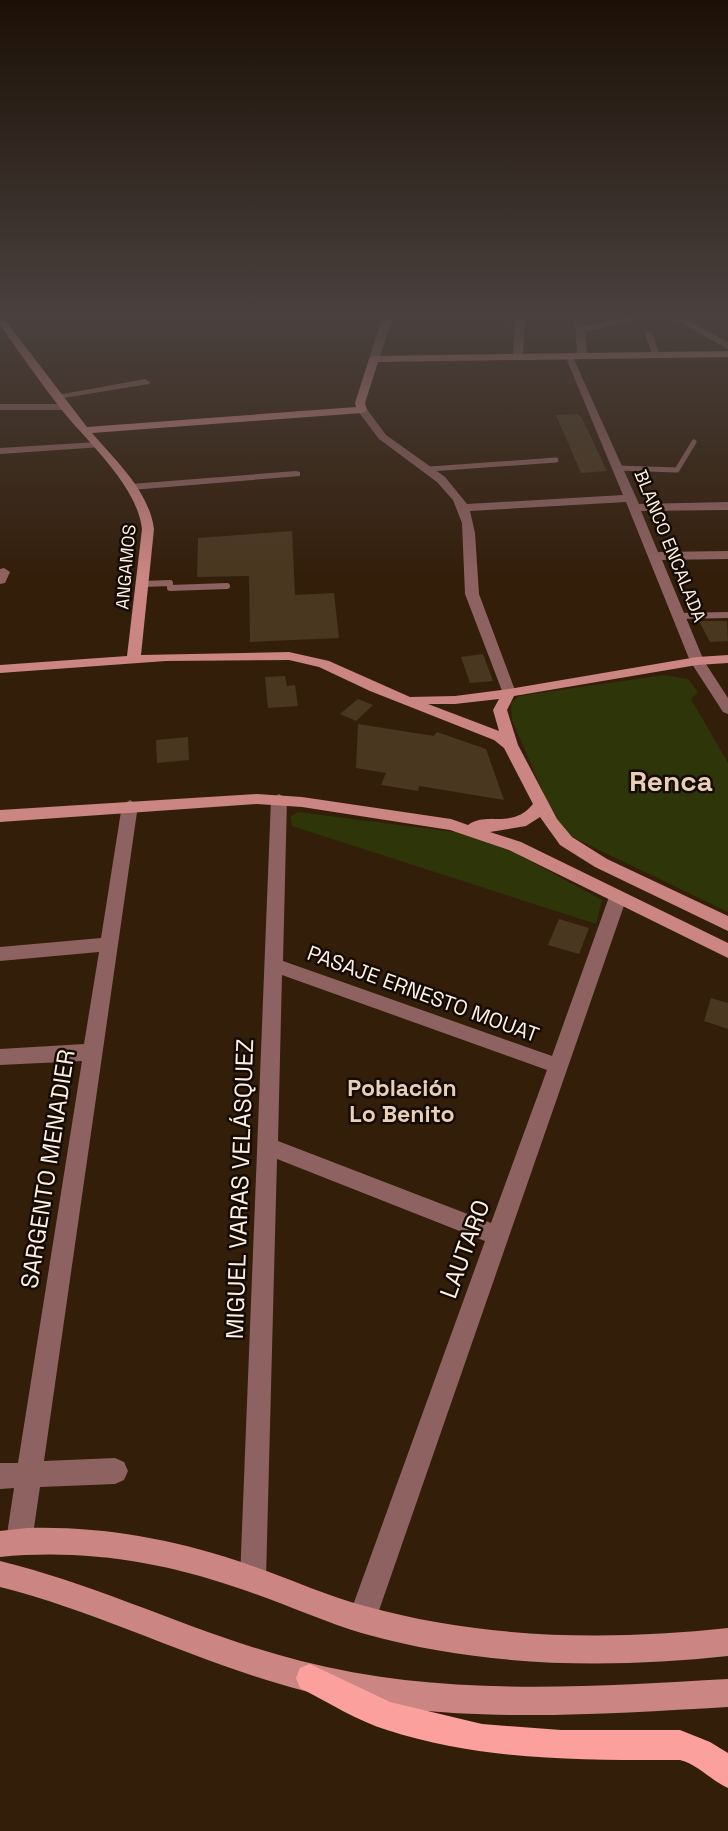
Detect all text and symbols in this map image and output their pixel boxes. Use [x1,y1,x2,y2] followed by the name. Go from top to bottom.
[629,466,712,625] street label: BLANCO ENCALADA
[110,524,141,610] street label: ANGAMOS
[629,763,713,799] district label: Renca
[304,939,543,1048] street label: PASAJE ERNESTO MOUAT
[219,1038,260,1340] street label: MIGUEL VARAS VELÁSQUEZ
[13,1047,82,1291] street label: SARGENTO MENADIER
[347,1073,457,1129] district label: Población Lo Benito
[432,1195,497,1302] street label: LAUTARO

